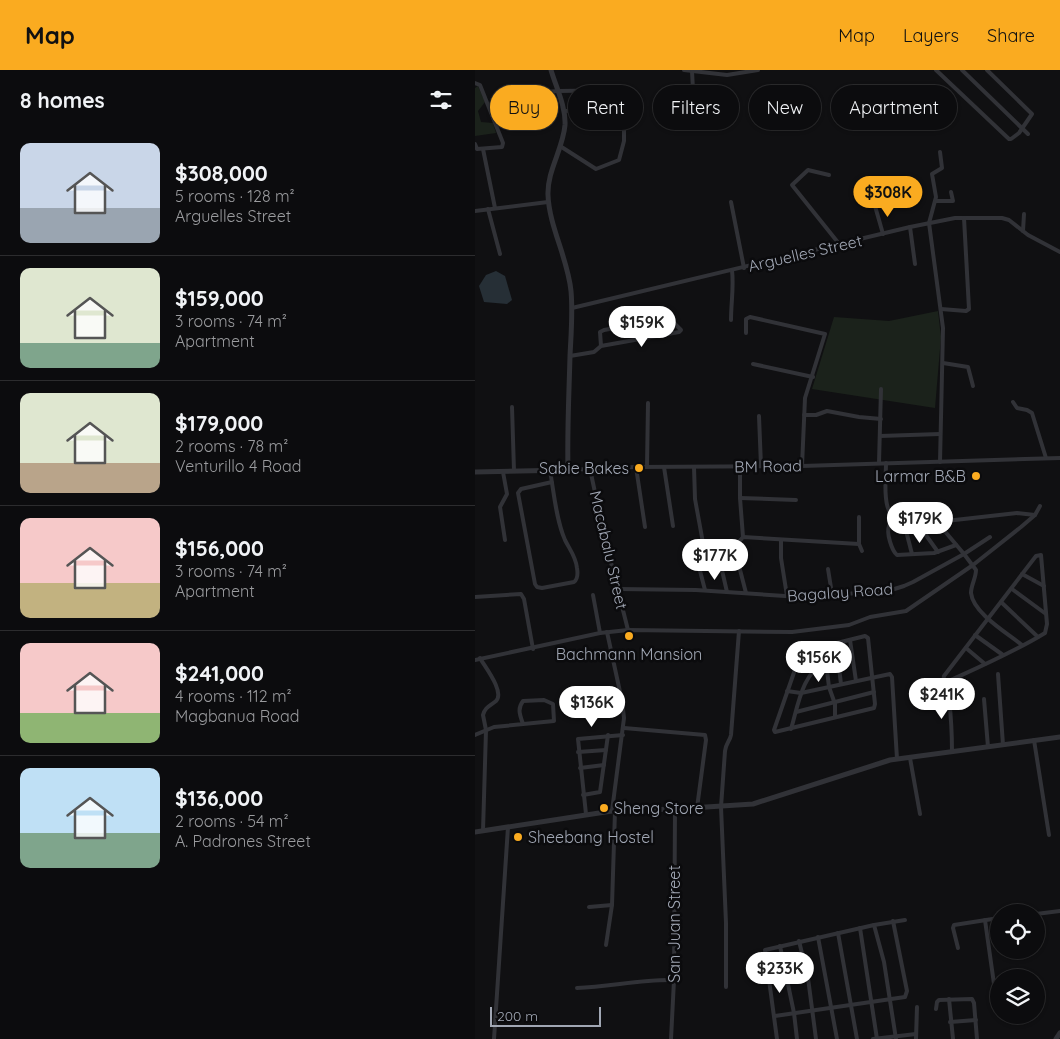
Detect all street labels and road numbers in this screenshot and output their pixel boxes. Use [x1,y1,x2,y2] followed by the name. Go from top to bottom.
[746,230,864,276] street label: Arguelles Street
[734,455,802,477] street label: BM Road
[586,489,632,611] street label: Macabalu Street
[786,578,894,606] street label: Bagalay Road
[664,865,684,983] street label: San Juan Street

